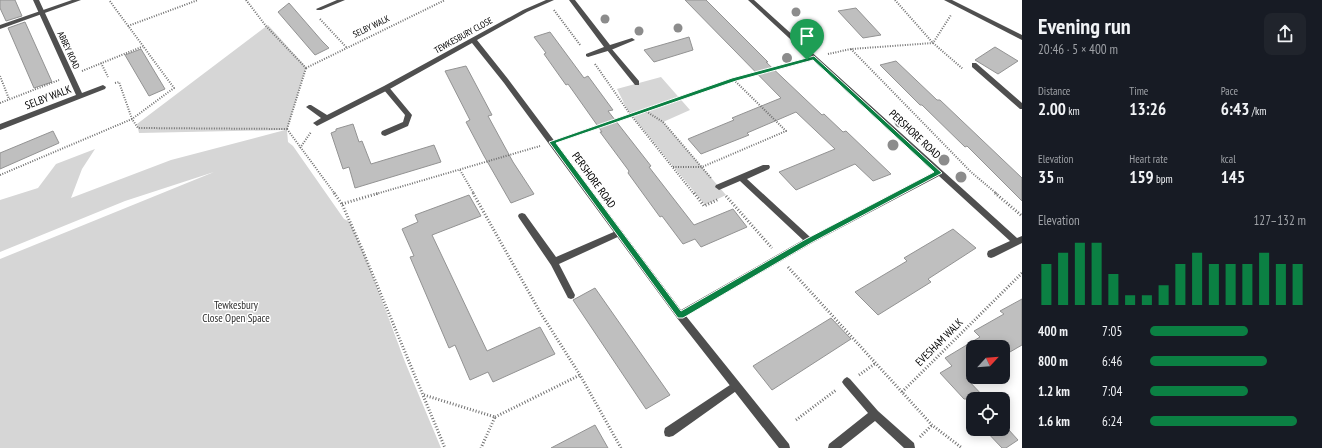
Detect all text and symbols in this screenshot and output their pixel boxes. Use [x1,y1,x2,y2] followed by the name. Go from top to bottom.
[351,12,392,40] street label: SELBY WALK
[1038,12,1131,40] text: Evening run
[1264,13,1306,55] button: share
[432,14,494,56] street label: TEWKESBURY CLOSE
[790,19,824,60] pin
[796,25,818,47] icon: arrive
[56,29,83,71] street label: ABBEY ROAD
[1038,41,1118,58] text: 20:46 · 5 × 400 m
[23,82,74,112] street label: SELBY WALK
[1038,84,1070,98] text: Distance
[1129,84,1148,98] text: Time
[1221,84,1238,98] text: Pace
[1038,98,1066,120] text: 2.00
[1129,98,1166,120] text: 13:26
[1221,98,1249,120] text: 6:43
[1066,104,1080,118] text: km
[1249,104,1266,118] text: /km
[886,106,944,162] street label: PERSHORE ROAD
[569,149,619,211] street label: PERSHORE ROAD
[1038,152,1073,166] text: Elevation
[1129,152,1168,166] text: Heart rate
[1221,152,1236,166] text: kcal
[1038,166,1054,188] text: 35
[1129,166,1154,188] text: 159
[1221,166,1245,188] text: 145
[1054,172,1064,186] text: m
[1154,172,1173,186] text: bpm
[1038,212,1080,229] text: Elevation
[1253,212,1306,229] text: 127–132 m
[202,298,270,325] park label: Tewkesbury Close Open Space
[912,315,966,369] street label: EVESHAM WALK
[1038,323,1068,340] text: 400 m
[1102,323,1122,340] text: 7:05
[966,340,1010,384] north arrow
[966,340,1010,436] map controls
[1038,353,1068,370] text: 800 m
[1102,353,1122,370] text: 6:46
[1038,383,1070,400] text: 1.2 km
[1102,383,1122,400] text: 7:04
[966,392,1010,436] button: locate
[1038,413,1070,430] text: 1.6 km
[1102,413,1122,430] text: 6:24

